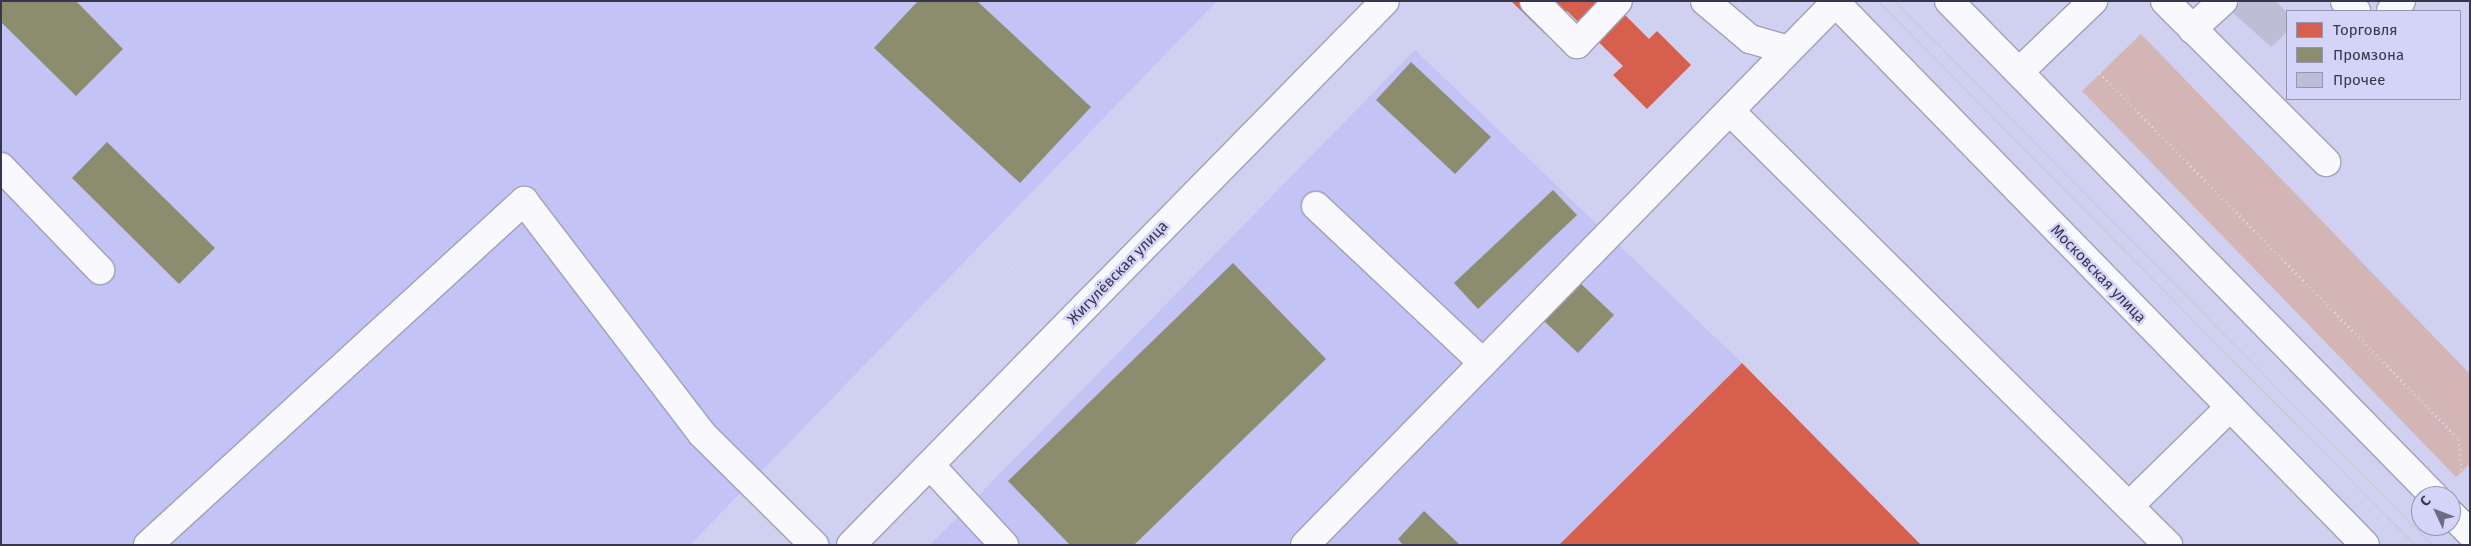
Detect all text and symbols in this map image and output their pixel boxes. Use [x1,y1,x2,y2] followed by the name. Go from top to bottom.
[2286,10,2461,100] legend
[2333,21,2398,39] text: Торговля
[2333,46,2404,64] text: Промзона
[2333,71,2385,89] text: Прочее
[1064,217,1172,329] street label: Жигулёвская улица
[2047,221,2149,327] street label: Московская улица
[2411,486,2461,536] north arrow
[2416,492,2434,510] text: С

